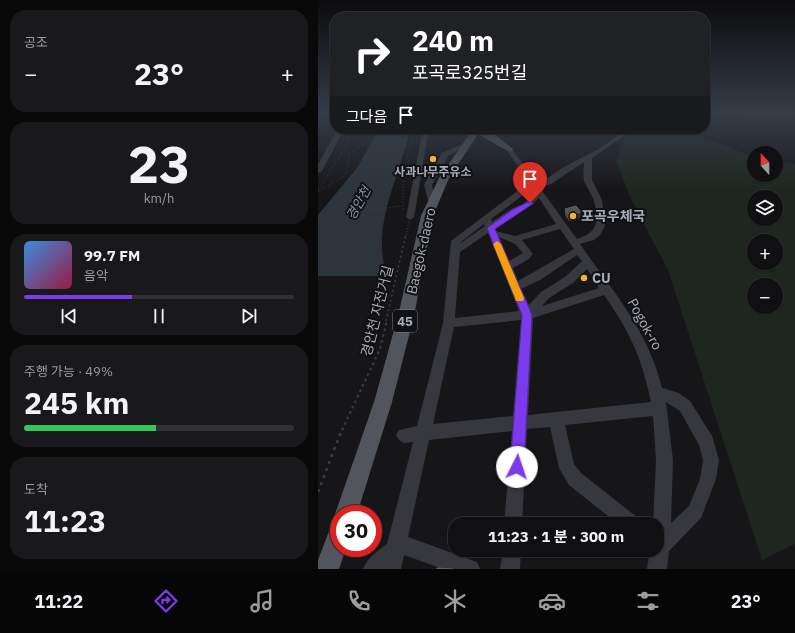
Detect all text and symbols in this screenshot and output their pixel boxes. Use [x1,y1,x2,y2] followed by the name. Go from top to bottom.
[412,22,494,59] text: 240 m
[346,28,398,80] icon: right
[24,34,48,51] text: 공조
[134,54,184,93] text: 23°
[24,59,37,88] text: −
[281,59,294,88] text: +
[412,61,527,84] text: 포곡로325번길
[395,104,417,126] icon: arrive
[346,107,387,126] text: 그다음
[128,130,190,197] text: 23
[747,146,783,182] north arrow
[747,146,783,314] map controls
[428,154,438,164] marker: 사과나무주유소
[513,162,547,203] pin
[394,164,472,179] place label: 사과나무주유소
[519,168,541,190] icon: arrive
[342,183,375,223] water label: 경안천
[144,190,174,207] text: km/h
[747,190,783,226] button: layers
[402,206,440,296] street label: Baegok-daero
[581,207,646,225] place label: 포곡우체국
[568,211,578,221] marker: 포곡우체국
[747,234,783,270] button: +
[84,246,140,265] text: 99.7 FM
[357,263,397,359] street label: 경안천 자전거길
[84,267,108,284] text: 음악
[592,269,611,287] place label: CU
[579,273,589,283] marker: CU
[747,278,783,314] button: −
[623,295,667,353] street label: Pogok-ro
[58,305,80,327] icon: previous
[148,305,170,327] icon: pause
[238,305,260,327] icon: next
[393,310,417,332] road number: 45
[24,363,113,380] text: 주행 가능 · 49%
[24,383,129,422] text: 245 km
[496,446,538,488] position arrow
[24,481,48,498] text: 도착
[24,501,106,540] text: 11:23
[330,505,382,557] speed limit sign: 30
[488,527,624,546] text: 11:23 · 1 분 · 300 m
[152,587,180,615] icon: directions
[248,587,276,615] icon: music
[345,587,373,615] icon: phone
[441,587,469,615] icon: climate
[538,587,566,615] icon: car
[634,587,662,615] icon: filters
[34,590,83,613] text: 11:22
[731,590,761,613] text: 23°

